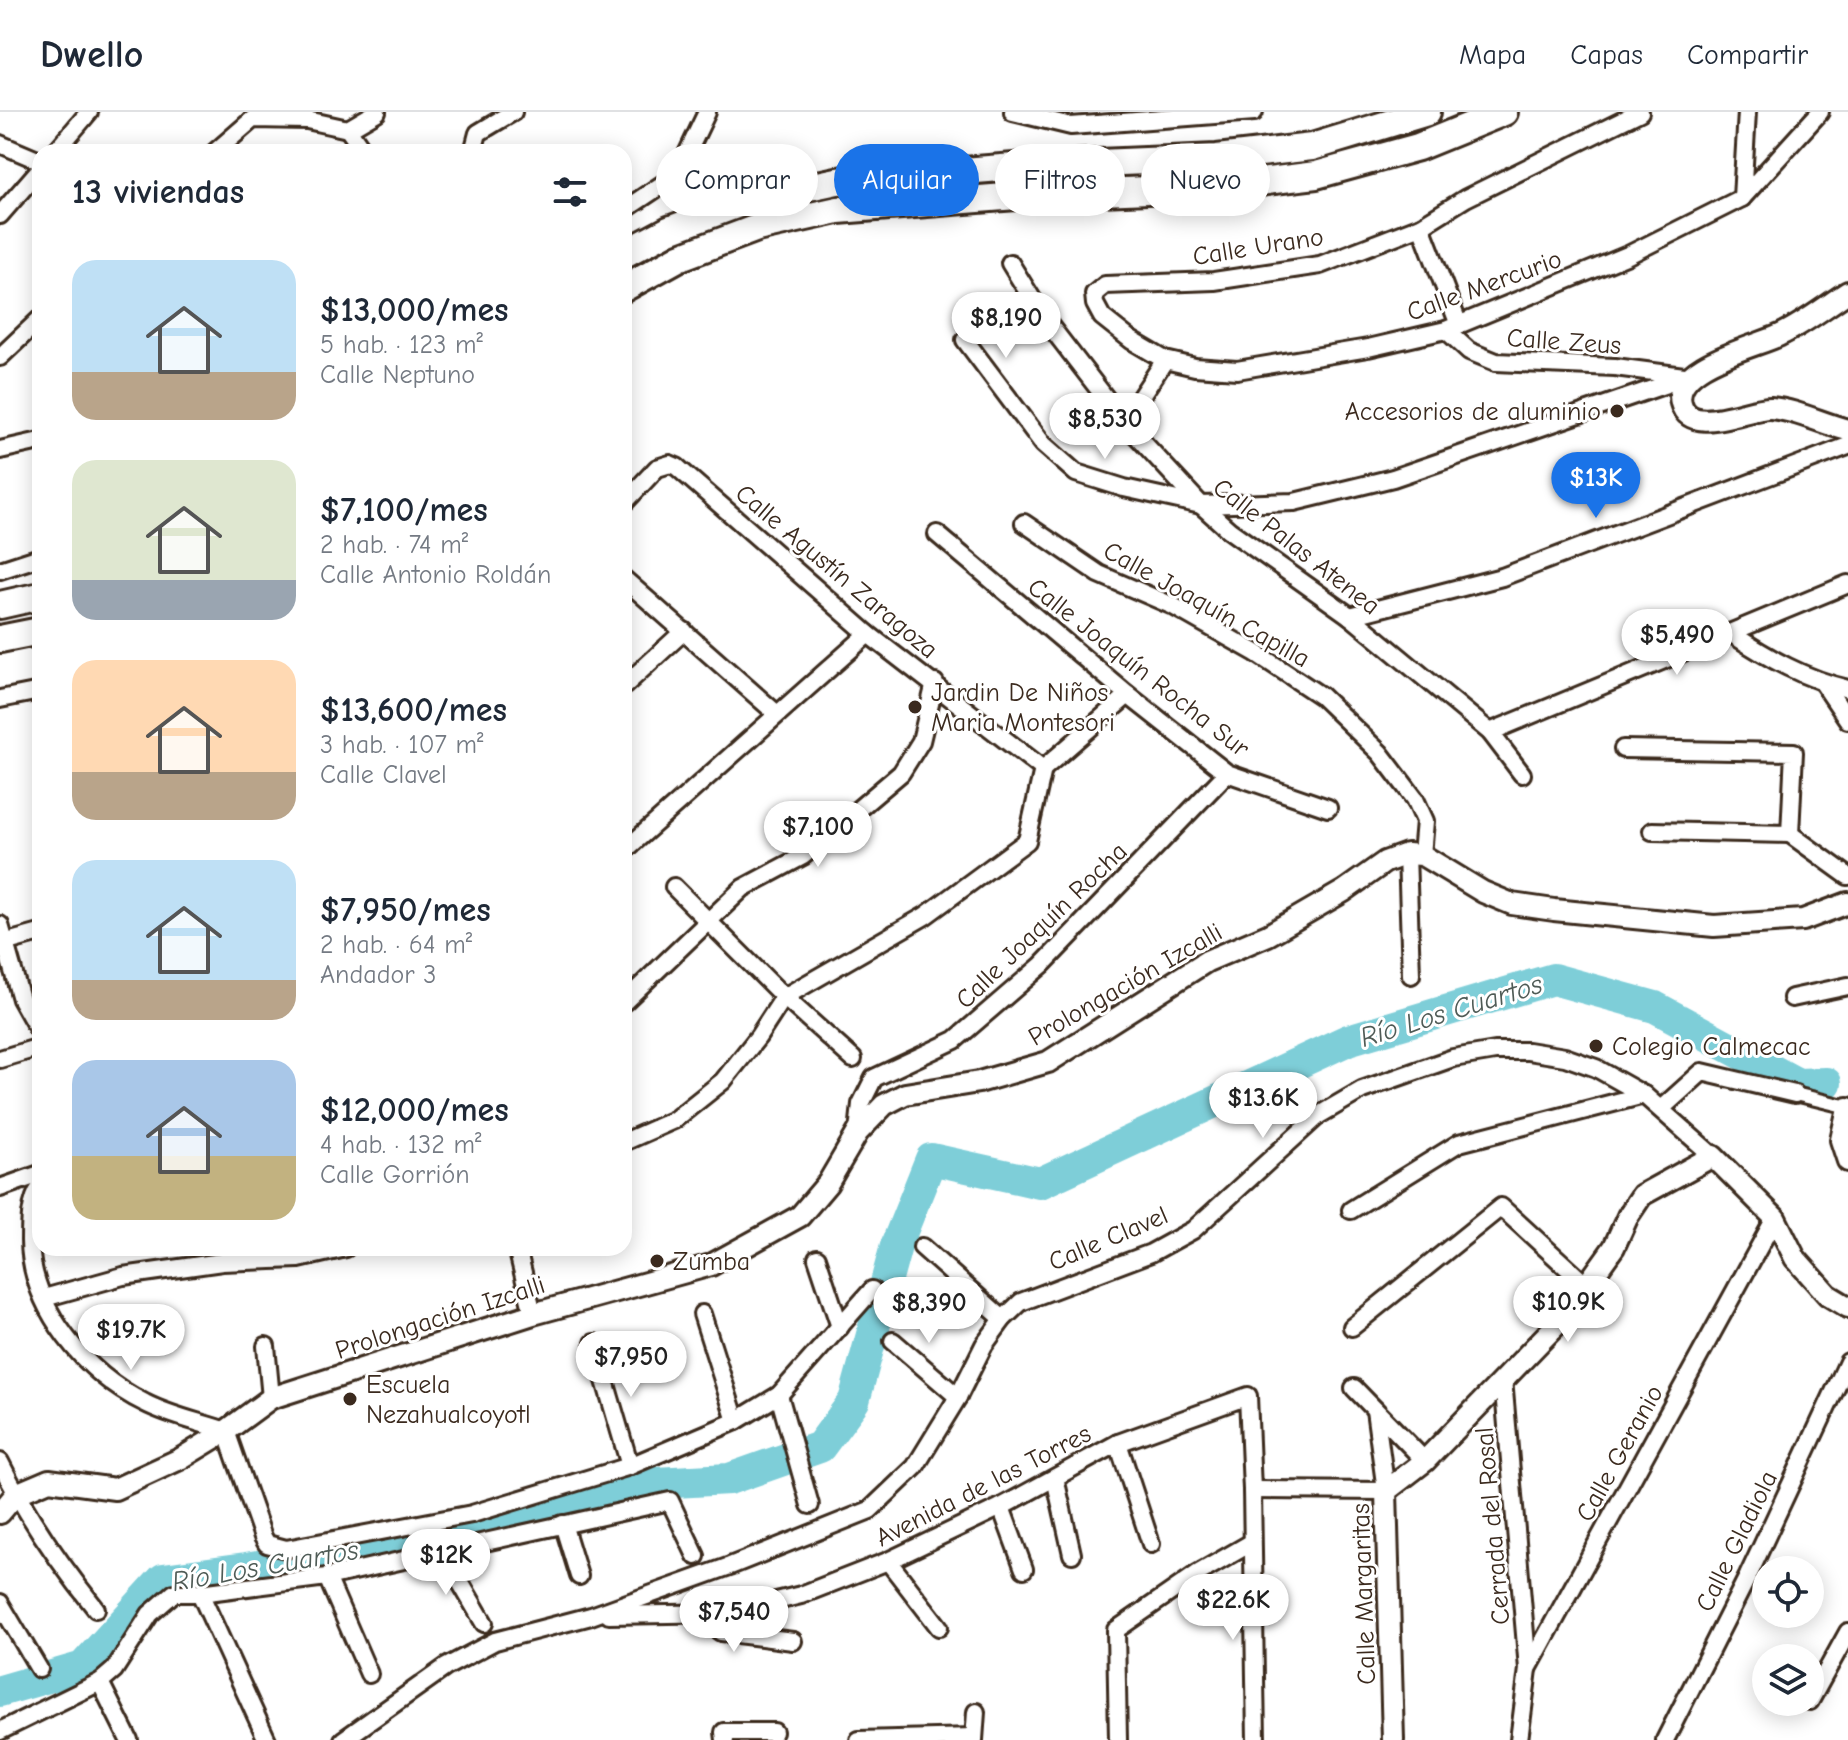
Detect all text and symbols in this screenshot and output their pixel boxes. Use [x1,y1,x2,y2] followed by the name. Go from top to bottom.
[40,33,143,77] text: Dwello
[1459,39,1526,71] text: Mapa
[1570,39,1643,71] text: Capas
[1687,39,1808,71] text: Compartir
[656,144,818,216] chip: Comprar
[834,144,979,216] chip: Alquilar
[995,144,1125,216] chip: Filtros
[1141,144,1270,216] chip: Nuevo
[548,170,592,214] icon: filters
[72,172,244,212] text: 13 viviendas
[1191,222,1326,272] street label: Calle Urano
[1403,244,1566,328] street label: Calle Mercurio
[320,290,509,330] text: $13,000/mes
[136,292,232,388] icon: home
[941,292,1071,360] pin: $8,190
[970,303,1042,333] text: $8,190
[1506,323,1622,361] street label: Calle Zeus
[320,330,483,360] text: 5 hab. · 123 m²
[320,360,475,390] text: Calle Neptuno
[1040,393,1170,461] pin: $8,530
[1345,397,1601,427] place label: Accesorios de aluminio
[1608,402,1626,420] marker: Accesorios de aluminio
[1067,404,1143,434] text: $8,530
[1549,452,1643,520] pin: $13K
[1569,463,1623,493] text: $13K
[1207,472,1386,621] street label: Calle Palas Atenea
[729,478,944,665] street label: Calle Agustín Zaragoza
[320,490,488,530] text: $7,100/mes
[136,492,232,588] icon: home
[320,530,468,560] text: 2 hab. · 74 m²
[1098,536,1315,674] street label: Calle Joaquín Capilla
[320,560,551,590] text: Calle Antonio Roldán
[1022,572,1256,764] street label: Calle Joaquín Rocha Sur
[1612,609,1742,677] pin: $5,490
[1639,620,1715,650] text: $5,490
[931,678,1115,738] place label: Jardin De Niños Maria Montesori
[320,690,507,730] text: $13,600/mes
[136,692,232,788] icon: home
[906,698,924,716] marker: Jardin De Niños Maria Montesori
[320,730,483,760] text: 3 hab. · 107 m²
[320,760,447,790] text: Calle Clavel
[753,801,883,869] pin: $7,100
[782,812,854,842] text: $7,100
[950,836,1133,1015] street label: Calle Joaquín Rocha
[320,890,491,930] text: $7,950/mes
[136,892,232,988] icon: home
[1023,917,1228,1053] street label: Prolongación Izcalli
[320,930,472,960] text: 2 hab. · 64 m²
[320,960,436,990] text: Andador 3
[1356,968,1547,1054] water label: Río Los Cuartos
[1612,1032,1811,1062] place label: Colegio Calmecac
[1587,1037,1605,1055] marker: Colegio Calmecac
[1198,1072,1328,1140] pin: $13.6K
[1227,1083,1299,1113] text: $13.6K
[320,1090,509,1130] text: $12,000/mes
[136,1092,232,1188] icon: home
[320,1130,482,1160] text: 4 hab. · 132 m²
[320,1160,470,1190] text: Calle Gorrión
[1044,1200,1173,1277] street label: Calle Clavel
[673,1247,750,1277] place label: Zumba
[648,1252,666,1270] marker: Zumba
[332,1270,549,1366] street label: Prolongación Izcalli
[1503,1276,1633,1344] pin: $10.9K
[864,1277,994,1345] pin: $8,390
[1531,1287,1605,1317] text: $10.9K
[891,1288,967,1318] text: $8,390
[66,1304,196,1372] pin: $19.7K
[96,1315,166,1345] text: $19.7K
[566,1331,696,1399] pin: $7,950
[594,1342,668,1372] text: $7,950
[366,1370,531,1430] place label: Escuela Nezahualcoyotl
[1570,1380,1670,1527] street label: Calle Geranio
[341,1390,359,1408] marker: Escuela Nezahualcoyotl
[871,1419,1096,1553] street label: Avenida de las Torres
[1469,1426,1517,1626] street label: Cerrada del Rosal
[1690,1466,1784,1617] street label: Calle Gladiola
[1346,1503,1382,1685] street label: Calle Margaritas
[399,1529,493,1597] pin: $12K
[169,1534,361,1598] water label: Río Los Cuartos
[419,1540,473,1570] text: $12K
[1752,1556,1824,1716] map controls
[1752,1556,1824,1628] button: locate
[1168,1574,1298,1642] pin: $22.6K
[1196,1585,1270,1615] text: $22.6K
[669,1586,799,1654] pin: $7,540
[697,1597,771,1627] text: $7,540
[1752,1644,1824,1716] button: layers

